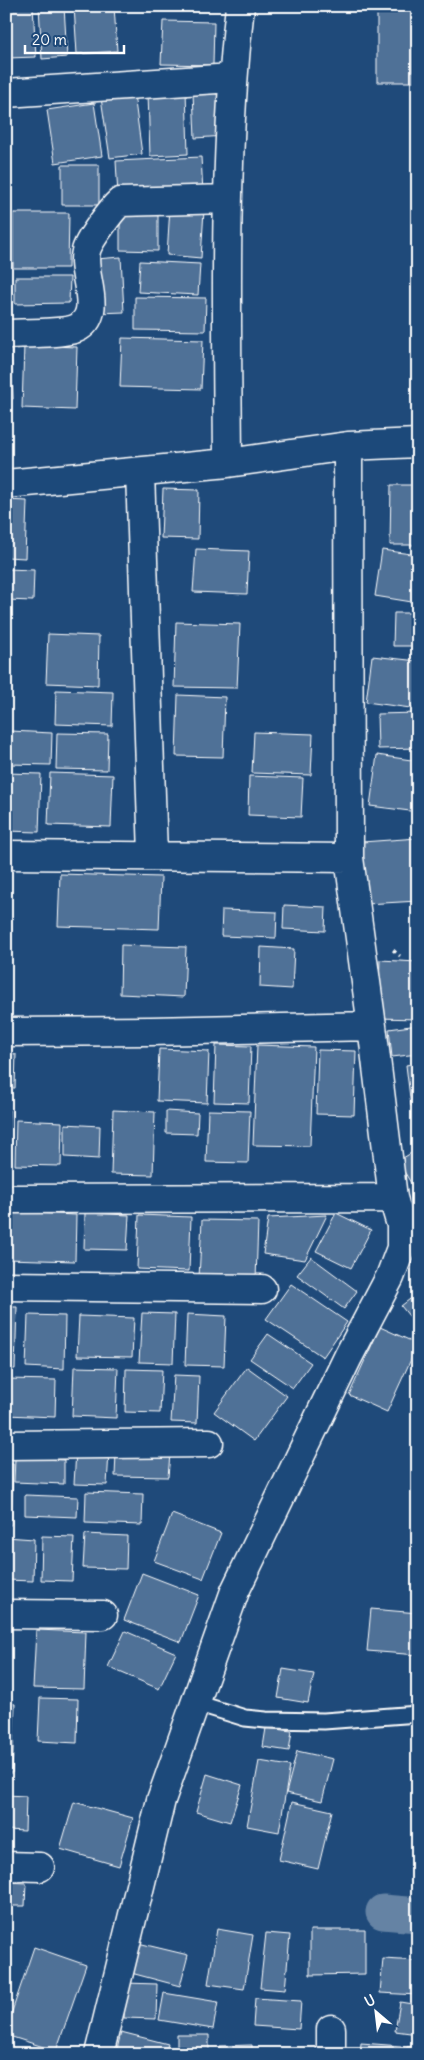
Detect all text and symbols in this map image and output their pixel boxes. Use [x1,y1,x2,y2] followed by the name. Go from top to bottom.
[25,22,124,54] scale bar
[32,30,67,49] text: 20 m
[352,1988,402,2038] north arrow
[361,1990,378,2011] text: U

